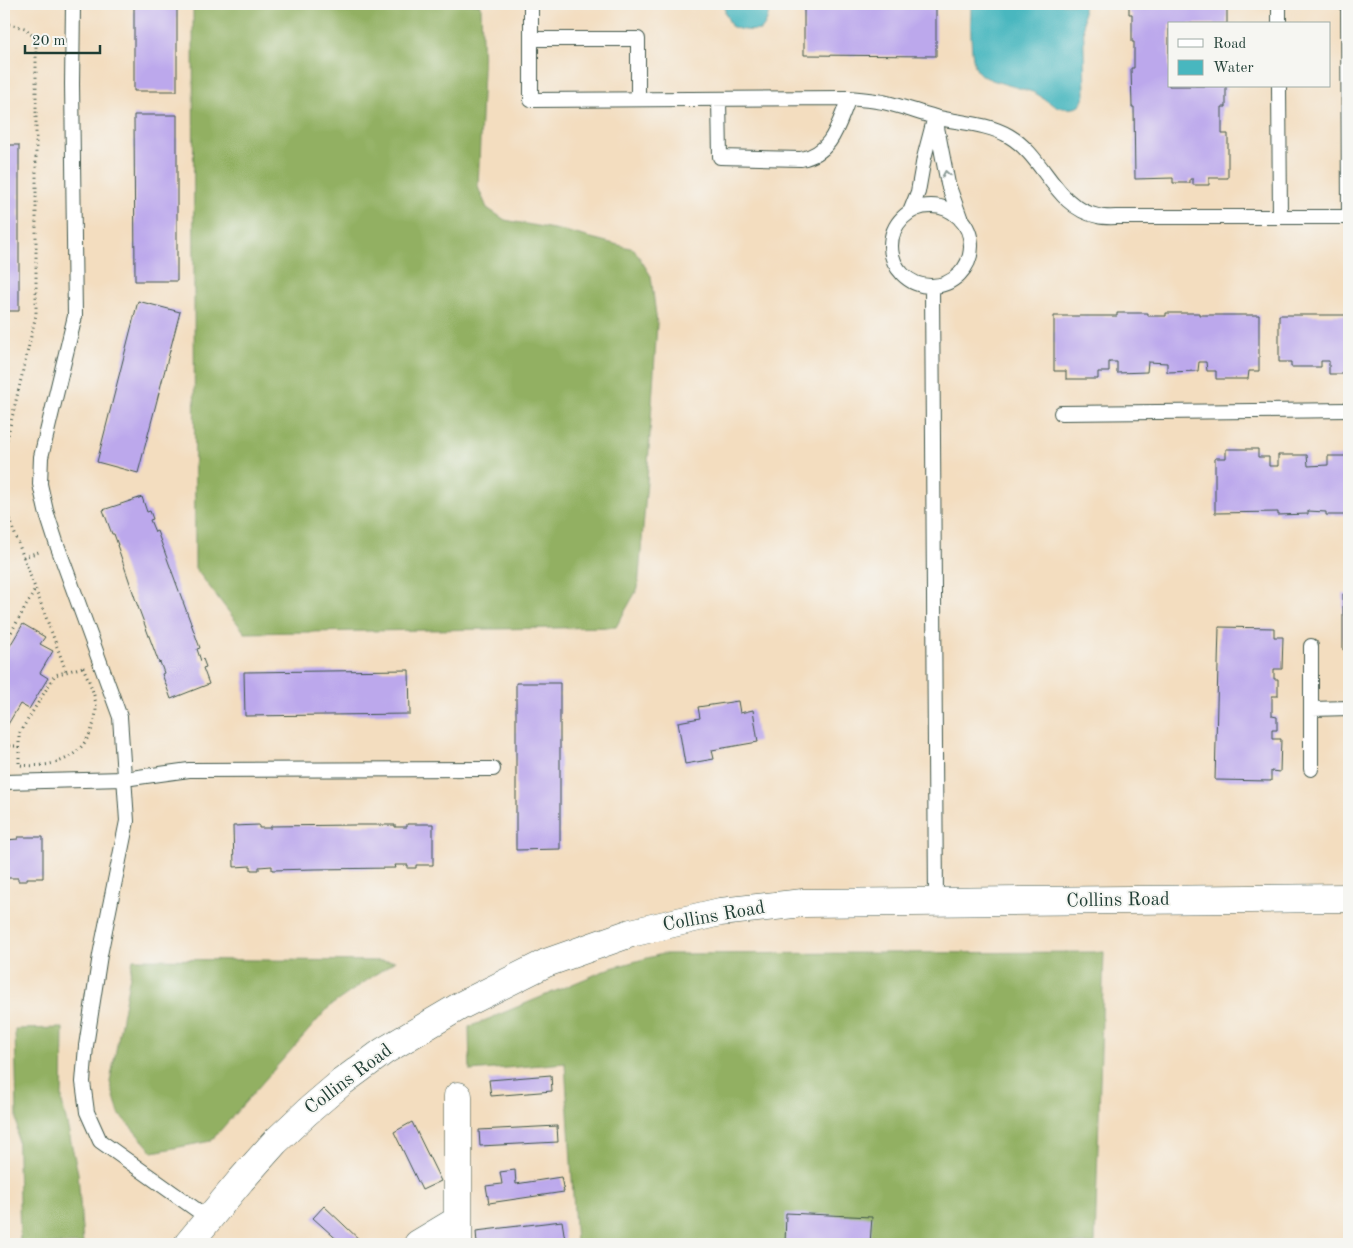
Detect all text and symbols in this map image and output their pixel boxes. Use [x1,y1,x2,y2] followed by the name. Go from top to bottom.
[25,22,100,54] scale bar
[1168,22,1330,88] legend
[32,34,66,49] text: 20 m
[1213,37,1247,52] text: Road
[1213,61,1254,76] text: Water
[942,170,952,178] one-way arrow
[1066,891,1170,911] street label: Collins Road
[661,899,767,935] street label: Collins Road
[302,1041,396,1119] street label: Collins Road

